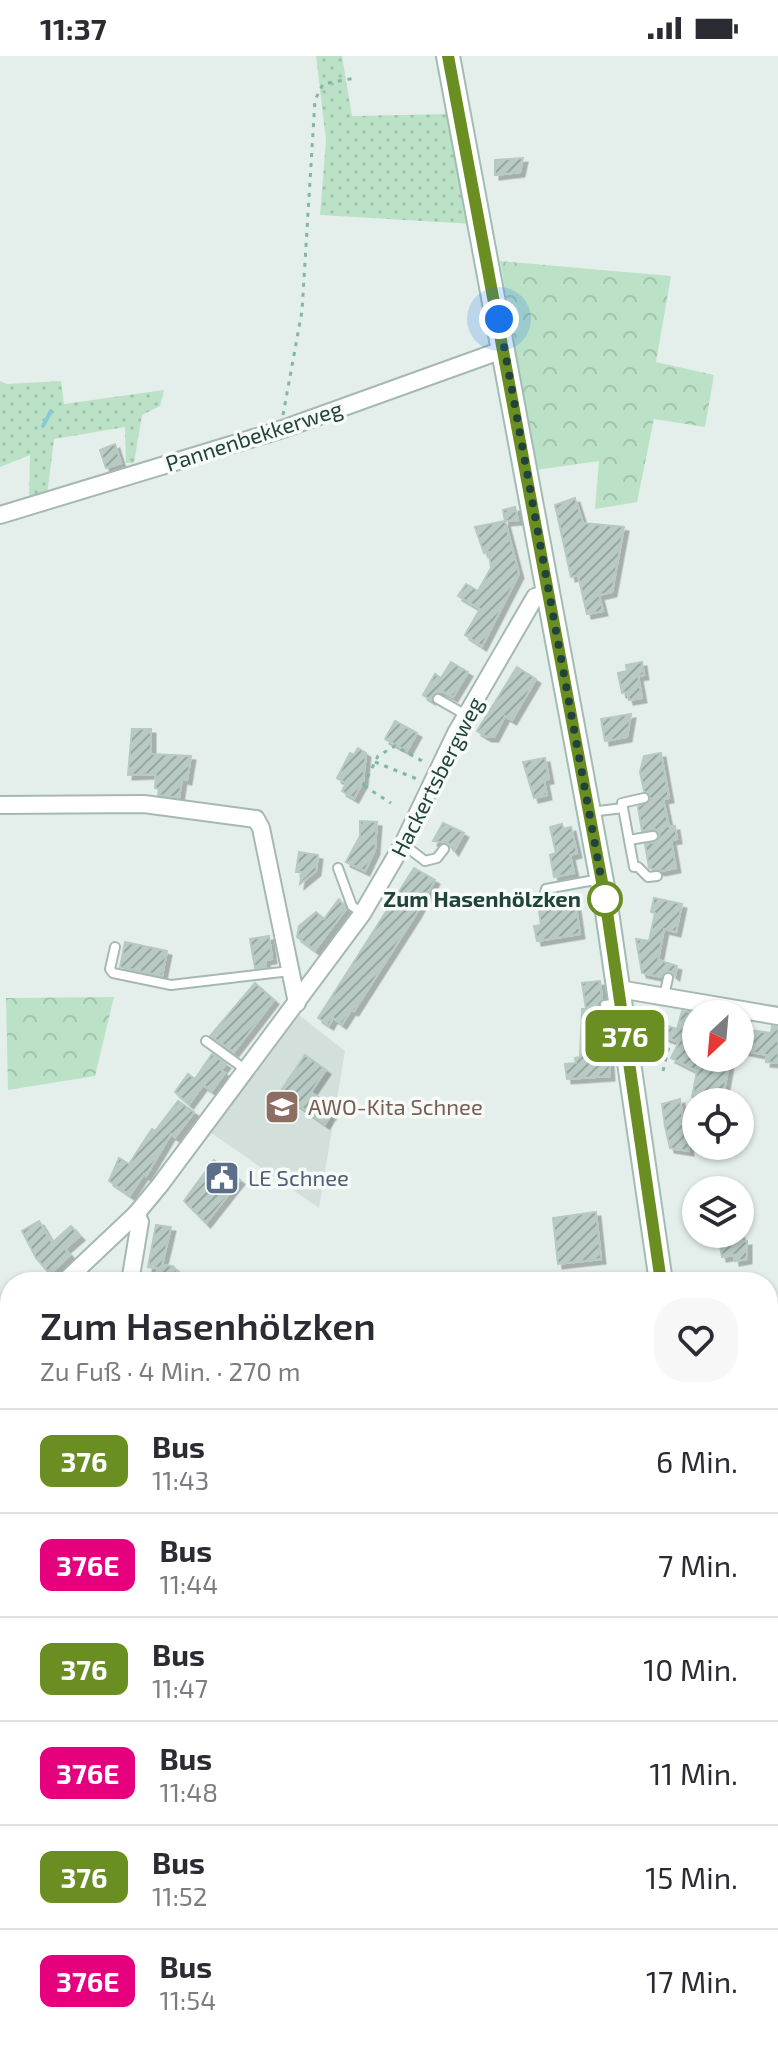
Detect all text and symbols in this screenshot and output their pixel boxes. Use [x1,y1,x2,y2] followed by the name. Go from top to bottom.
[40,10,106,46] text: 11:37
[479,299,519,339] your location
[162,394,345,476] street label: Pannenbekkerweg
[385,692,488,861] street label: Hackertsbergweg
[588,882,622,916] marker: Zum Hasenhölzken
[383,885,581,911] place label: Zum Hasenhölzken
[682,1000,754,1072] north arrow
[682,1000,754,1248] map controls
[579,1010,671,1062] line badge: 376
[601,1019,649,1053] text: 376
[263,1088,301,1126] school or university icon: AWO-Kita Schnee
[682,1088,754,1160] button: locate
[308,1093,483,1119] place label: AWO-Kita Schnee
[203,1159,241,1197] public building icon: LE Schnee
[248,1164,349,1190] place label: LE Schnee
[682,1176,754,1248] button: layers
[654,1298,738,1382] button: heart
[40,1302,376,1348] text: Zum Hasenhölzken
[40,1355,301,1386] text: Zu Fuß · 4 Min. · 270 m
[152,1428,205,1464] text: Bus
[656,1443,738,1479] text: 6 Min.
[60,1444,108,1478] text: 376
[152,1464,209,1495] text: 11:43
[159,1532,212,1568] text: Bus
[658,1547,738,1583] text: 7 Min.
[56,1548,119,1582] text: 376E
[159,1568,218,1599] text: 11:44
[152,1636,205,1672] text: Bus
[643,1651,738,1687] text: 10 Min.
[60,1652,108,1686] text: 376
[152,1672,208,1703] text: 11:47
[159,1740,212,1776] text: Bus
[649,1755,738,1791] text: 11 Min.
[56,1756,119,1790] text: 376E
[159,1776,218,1807] text: 11:48
[152,1844,205,1880] text: Bus
[645,1859,738,1895] text: 15 Min.
[60,1860,108,1894] text: 376
[152,1880,207,1911] text: 11:52
[159,1948,212,1984] text: Bus
[646,1963,738,1999] text: 17 Min.
[56,1964,119,1998] text: 376E
[159,1984,216,2015] text: 11:54

